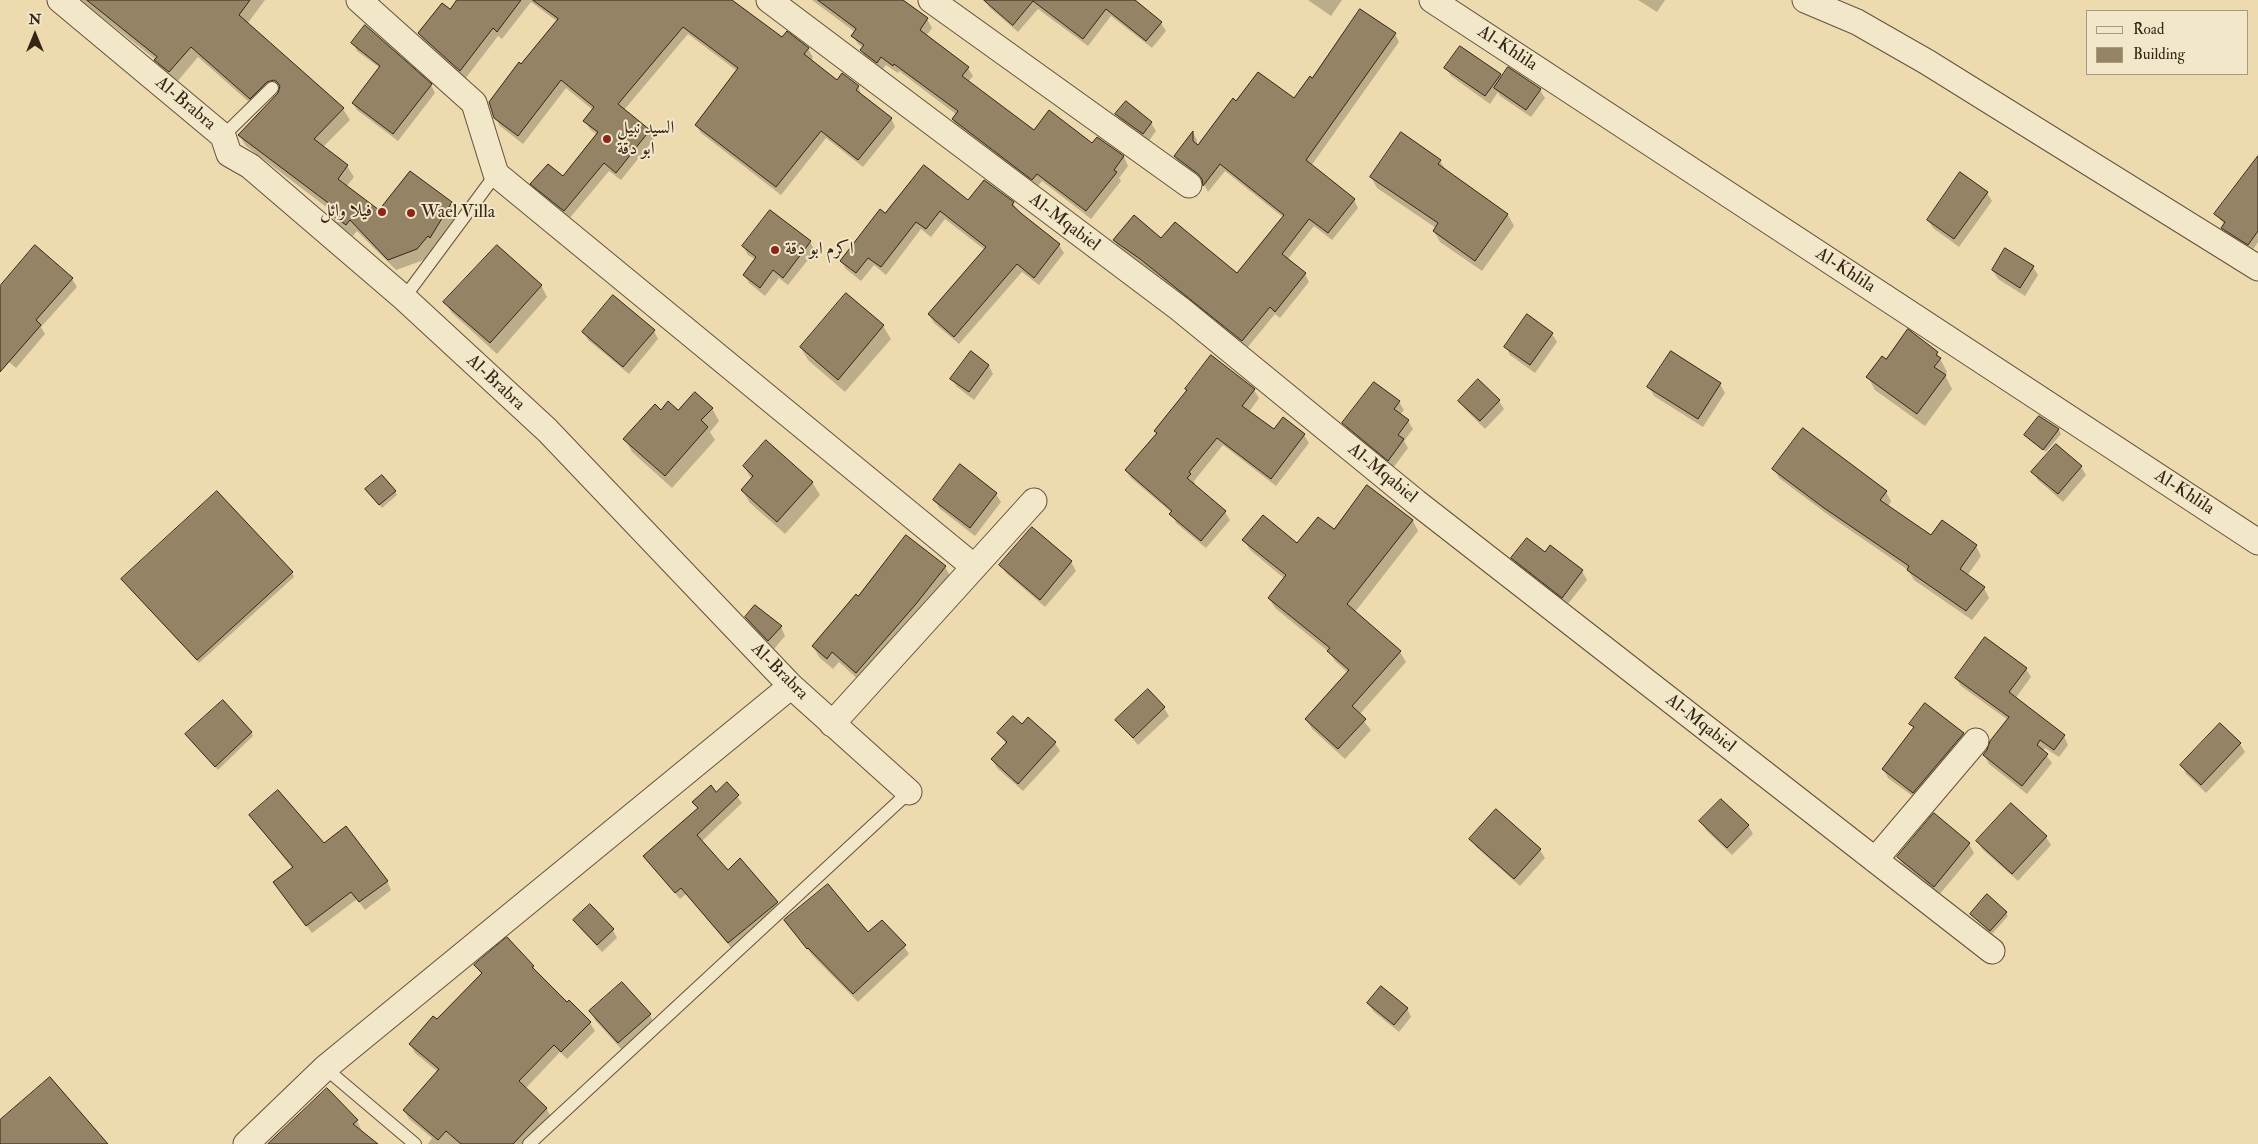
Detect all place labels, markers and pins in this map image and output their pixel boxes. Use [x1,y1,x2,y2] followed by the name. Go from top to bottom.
[617,118,674,160] place label: السيد نبيل ابو دقة
[601,133,613,145] marker: السيد نبيل ابو دقة
[320,201,372,223] place label: فيلا وائل
[421,202,495,224] place label: Wael Villa
[376,206,388,218] marker: فيلا وائل
[405,207,417,219] marker: Wael Villa
[785,239,854,261] place label: اكرم ابو دقة
[769,244,781,256] marker: اكرم ابو دقة

